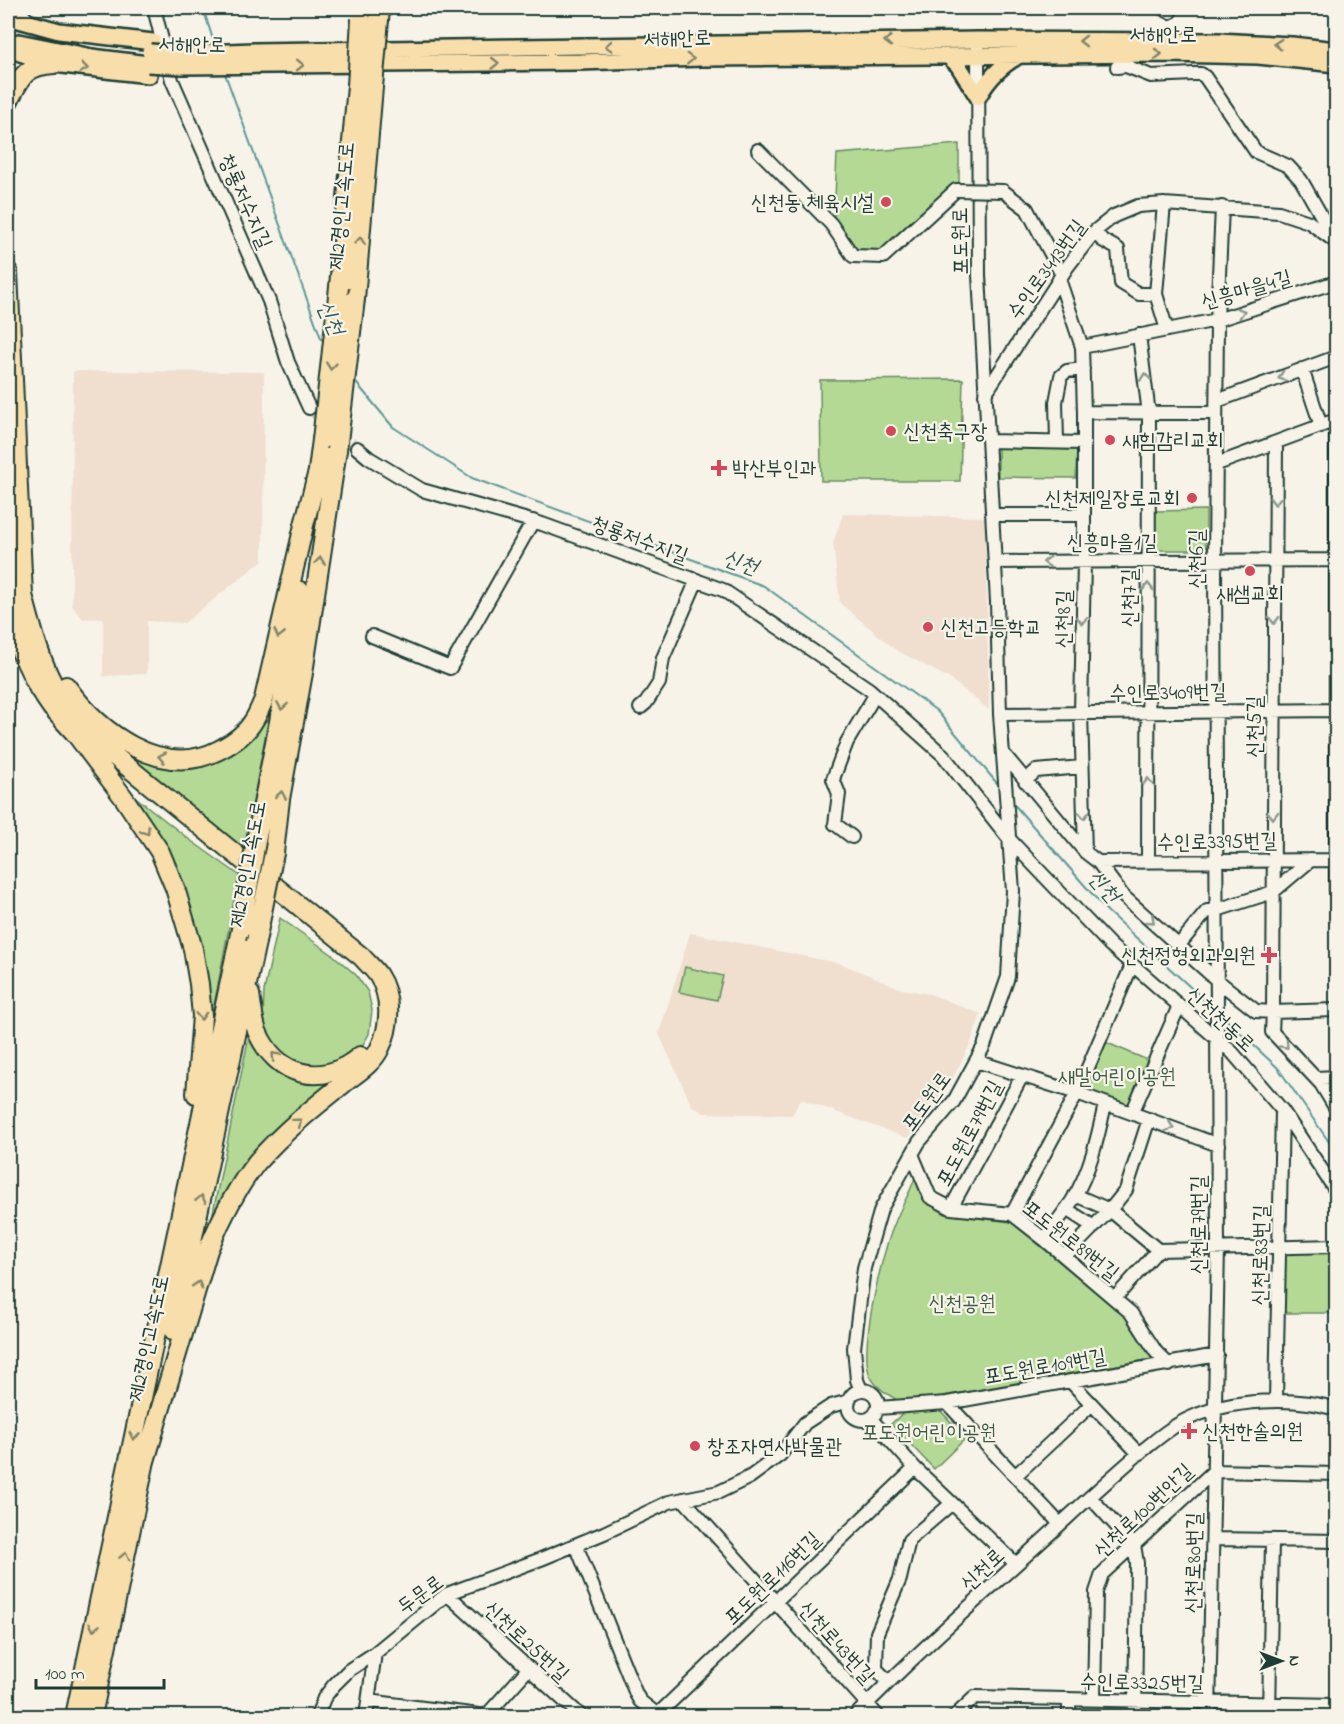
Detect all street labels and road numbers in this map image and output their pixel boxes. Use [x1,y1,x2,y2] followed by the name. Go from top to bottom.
[1129,21,1197,51] street label: 서해안로
[643,24,711,56] street label: 서해안로
[158,30,226,62] street label: 서해안로
[322,141,364,272] street label: 제2경인고속도로
[210,149,279,254] street label: 청룡저수지길
[946,207,978,275] street label: 포도원로
[1001,214,1094,326] street label: 수인로3413번길
[1198,264,1296,318] street label: 신흥마을4길
[587,509,692,572] street label: 청룡저수지길
[1066,529,1158,559] street label: 신흥마을1길
[1183,529,1213,589] street label: 신천6길
[1116,568,1146,628] street label: 신천7길
[1049,589,1081,649] street label: 신천8길
[1109,678,1227,710] street label: 수인로3409번길
[1241,696,1271,758] street label: 신천5길
[223,798,275,930] street label: 제2경인고속도로
[1157,827,1277,859] street label: 수인로3395번길
[1179,981,1261,1060] street label: 신천천동로
[896,1066,960,1138] street label: 포도원로
[930,1075,1011,1192] street label: 포도원로79번길
[1185,1175,1215,1275] street label: 신천로79번길
[1015,1194,1125,1289] street label: 포도원로89번길
[1246,1204,1278,1306] street label: 신천로83번길
[122,1272,178,1404] street label: 제2경인고속도로
[982,1342,1109,1393] street label: 포도원로109번길
[1088,1457,1201,1565] street label: 신천로100번안길
[1179,1512,1211,1614] street label: 신천로80번길
[718,1526,828,1633] street label: 포도원로116번길
[955,1542,1012,1599] street label: 신천로
[392,1569,451,1623] street label: 두문로
[476,1595,575,1690] street label: 신천로25번길
[790,1595,881,1691] street label: 신천로43번길
[1080,1668,1204,1700] street label: 수인로3325번길

